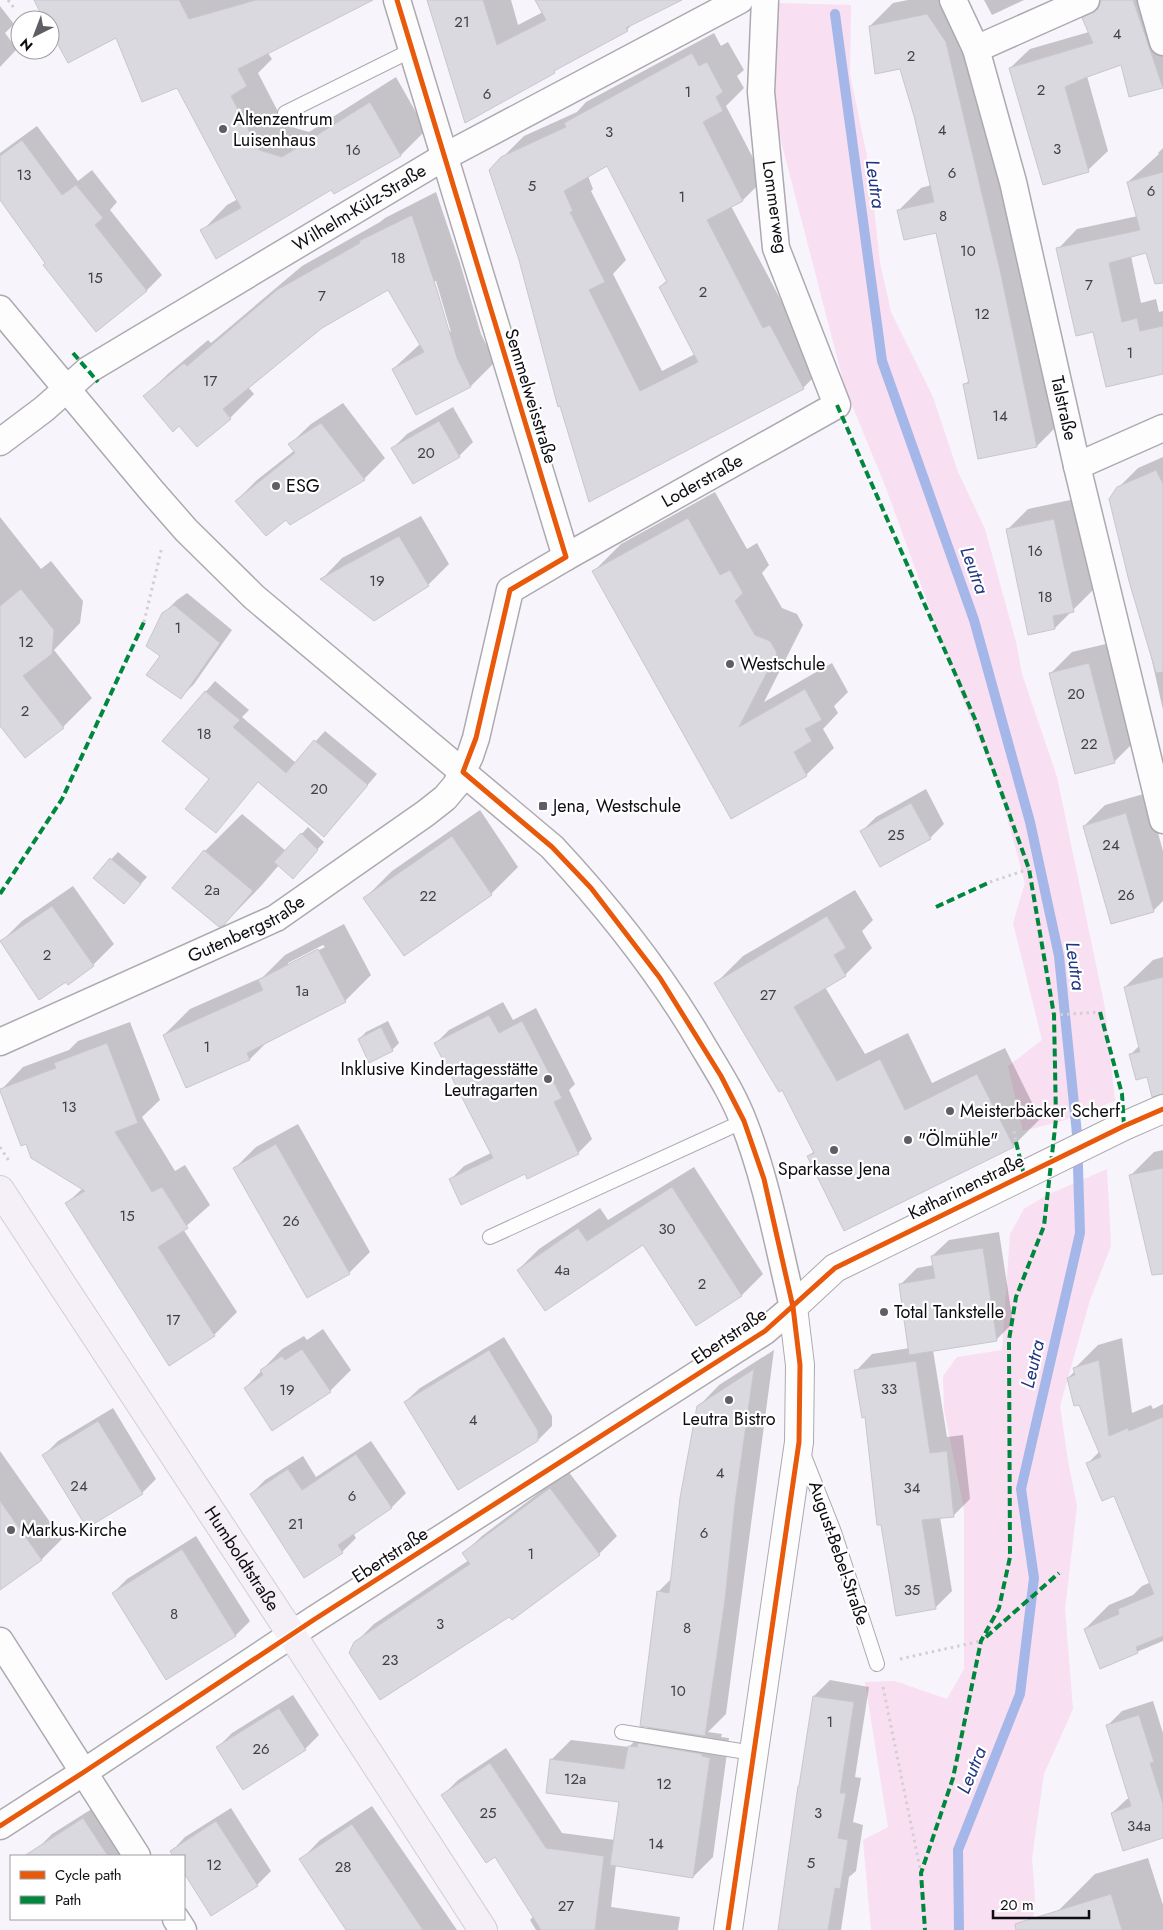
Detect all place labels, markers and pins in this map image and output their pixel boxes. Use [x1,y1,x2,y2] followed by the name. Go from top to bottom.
[233,106,333,153] place label: Altenzentrum Luisenhaus
[217,123,229,135] marker: Altenzentrum Luisenhaus
[286,473,320,499] place label: ESG
[270,480,282,492] marker: ESG
[740,651,825,677] place label: Westschule
[724,658,736,670] marker: Westschule
[551,793,681,819] place label: Jena, Westschule
[537,800,549,812] marker: Jena, Westschule
[340,1056,538,1103] place label: Inklusive Kindertagesstätte Leutragarten
[542,1073,554,1085] marker: Inklusive Kindertagesstätte Leutragarten
[960,1098,1121,1124] place label: Meisterbäcker Scherf
[944,1105,956,1117] marker: Meisterbäcker Scherf
[918,1127,998,1153] place label: "Ölmühle"
[902,1134,914,1146] marker: "Ölmühle"
[828,1144,840,1156] marker: Sparkasse Jena
[778,1156,890,1182] place label: Sparkasse Jena
[894,1299,1004,1325] place label: Total Tankstelle
[878,1306,890,1318] marker: Total Tankstelle
[723,1394,735,1406] marker: Leutra Bistro
[682,1406,776,1432] place label: Leutra Bistro
[21,1517,127,1543] place label: Markus-Kirche
[5,1524,17,1536] marker: Markus-Kirche

